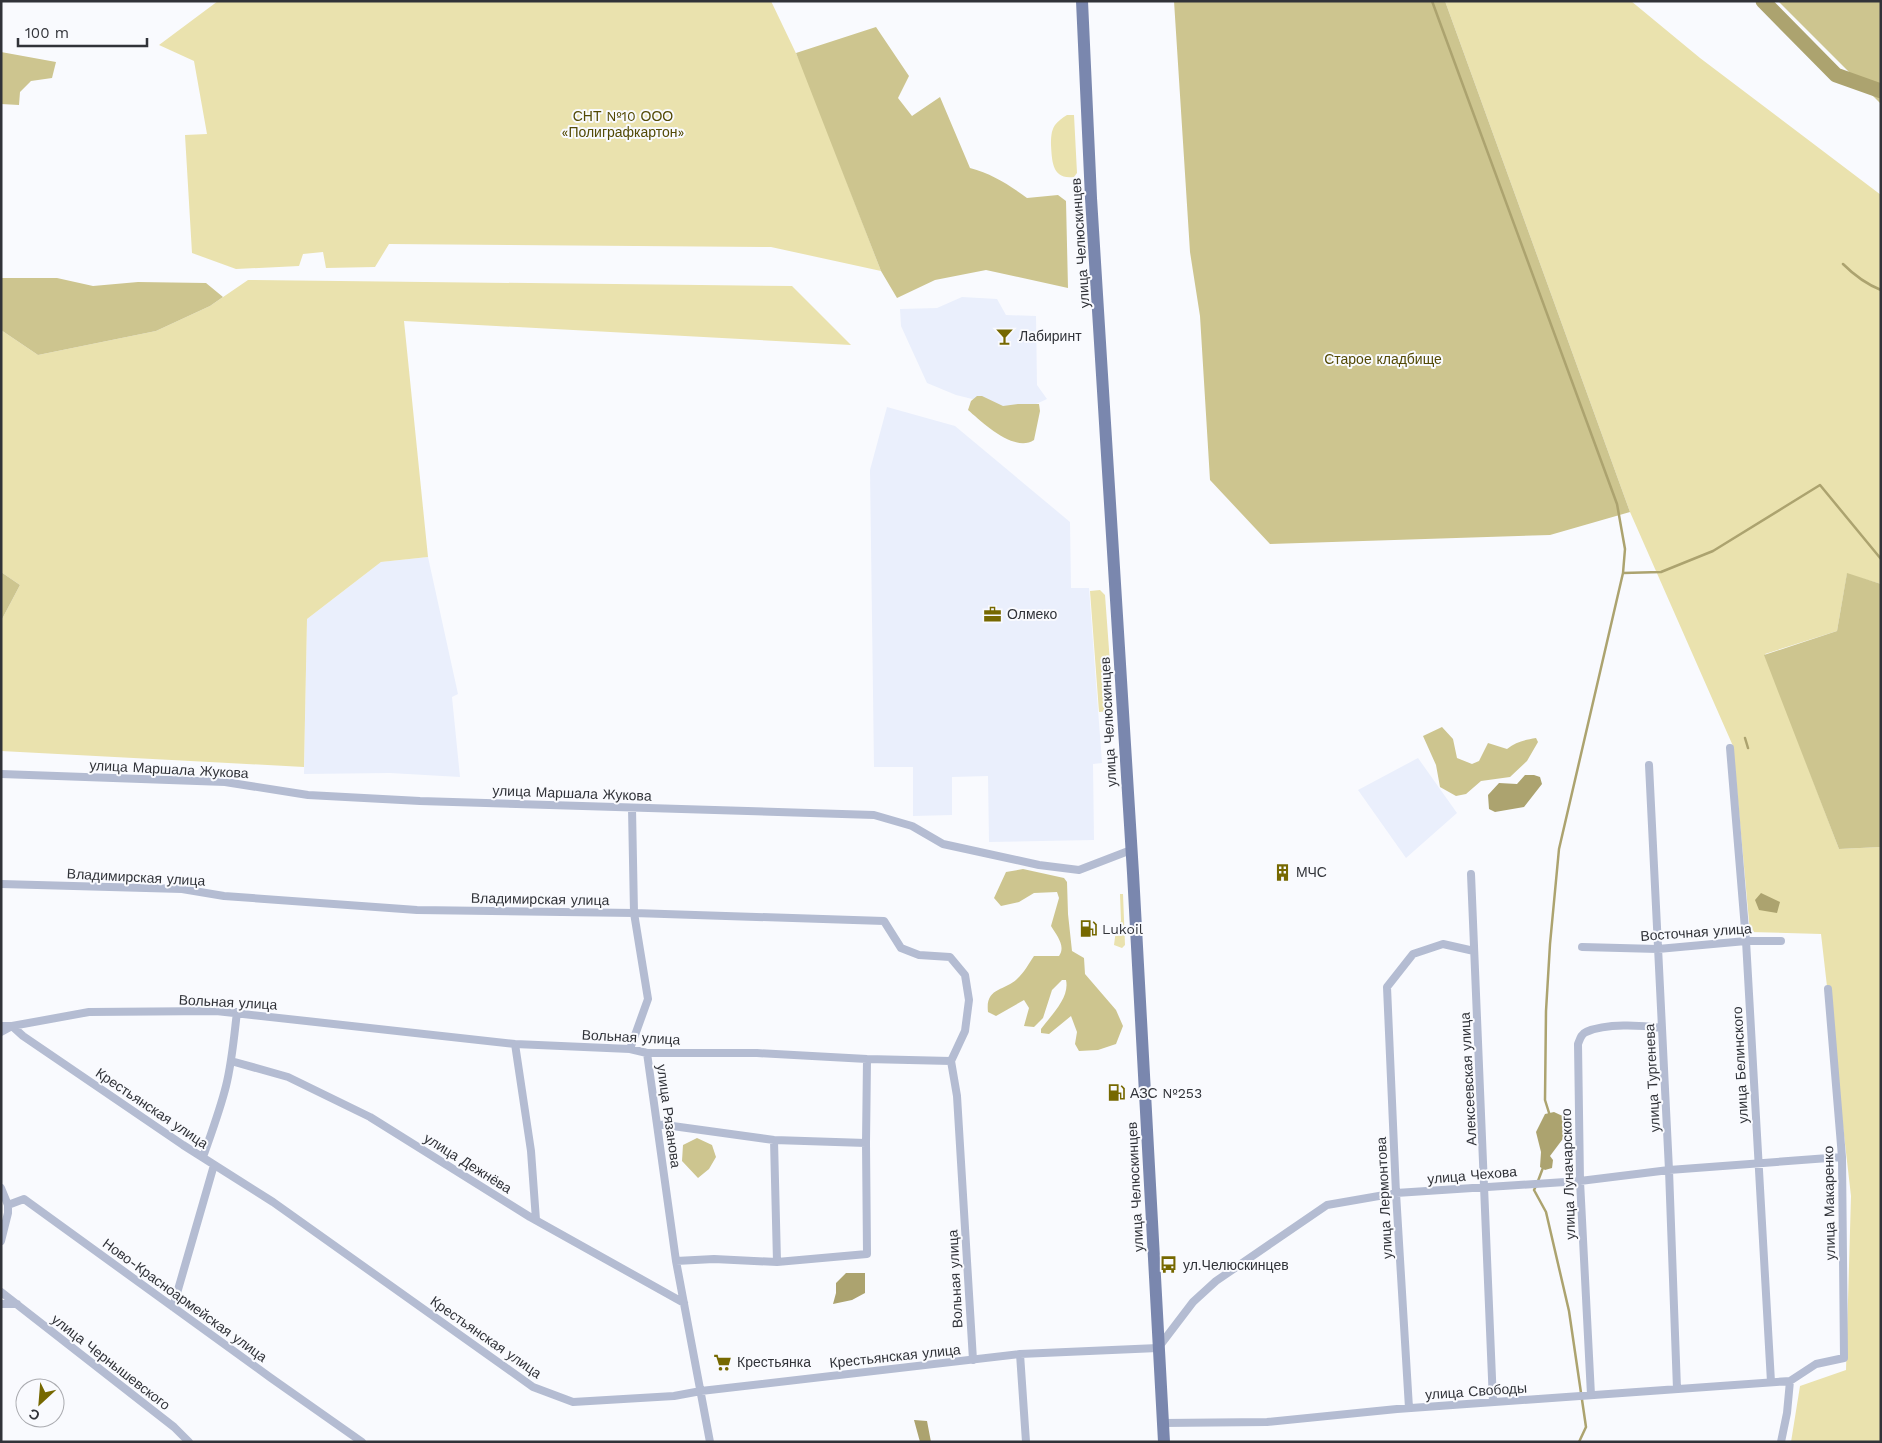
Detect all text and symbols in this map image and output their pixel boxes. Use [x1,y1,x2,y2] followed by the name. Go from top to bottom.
[18,15,146,47] scale bar
[25,24,69,42] text: 100 m
[561,108,685,140] park label: СНТ №10 ООО «Полиграфкартон»
[1067,177,1093,309] street label: улица Челюскинцев
[995,326,1015,346] bar icon: Лабиринт
[1019,328,1082,344] place label: Лабиринт
[1324,351,1442,367] park label: Старое кладбище
[983,604,1003,624] office icon: Олмеко
[1007,606,1058,622] place label: Олмеко
[1097,656,1119,788] street label: улица Челюскинцев
[89,757,249,781] street label: улица Маршала Жукова
[492,782,652,804] street label: улица Маршала Жукова
[1272,862,1292,882] building icon: МЧС
[1296,864,1327,880] place label: МЧС
[66,865,206,889] street label: Владимирская улица
[471,890,610,908] street label: Владимирская улица
[1078,919,1098,939] fuel station icon: Lukoil
[1640,920,1752,944] street label: Восточная улица
[1102,921,1144,937] place label: Lukoil
[178,991,278,1013] street label: Вольная улица
[1729,1006,1751,1124] street label: улица Белинского
[1457,1012,1479,1146] street label: Алексеевская улица
[1641,1023,1663,1133] street label: улица Тургенева
[581,1026,681,1048] street label: Вольная улица
[654,1063,684,1169] street label: улица Рязанова
[93,1065,211,1152] street label: Крестьянская улица
[1106,1083,1126,1103] fuel station icon: АЗС №253
[1130,1085,1202,1101] place label: АЗС №253
[1558,1108,1578,1240] street label: улица Луначарского
[1124,1121,1146,1253] street label: улица Челюскинцев
[421,1130,515,1196] street label: улица Дежнёва
[1373,1136,1395,1259] street label: улица Лермонтова
[1820,1145,1838,1260] street label: улица Макаренко
[1427,1163,1518,1187] street label: улица Чехова
[944,1229,966,1329] street label: Вольная улица
[100,1235,270,1365] street label: Ново-Красноармейская улица
[1159,1255,1179,1275] bus stop icon: ул.Челюскинцев
[1183,1257,1289,1273] place label: ул.Челюскинцев
[427,1293,545,1381] street label: Крестьянская улица
[49,1311,174,1413] street label: улица Чернышевского
[829,1341,962,1371] street label: Крестьянская улица
[713,1352,733,1372] supermarket icon: Крестьянка
[737,1354,811,1370] place label: Крестьянка
[15,1378,65,1428] north arrow
[1424,1379,1528,1403] street label: улица Свободы
[26,1405,42,1424] text: С

